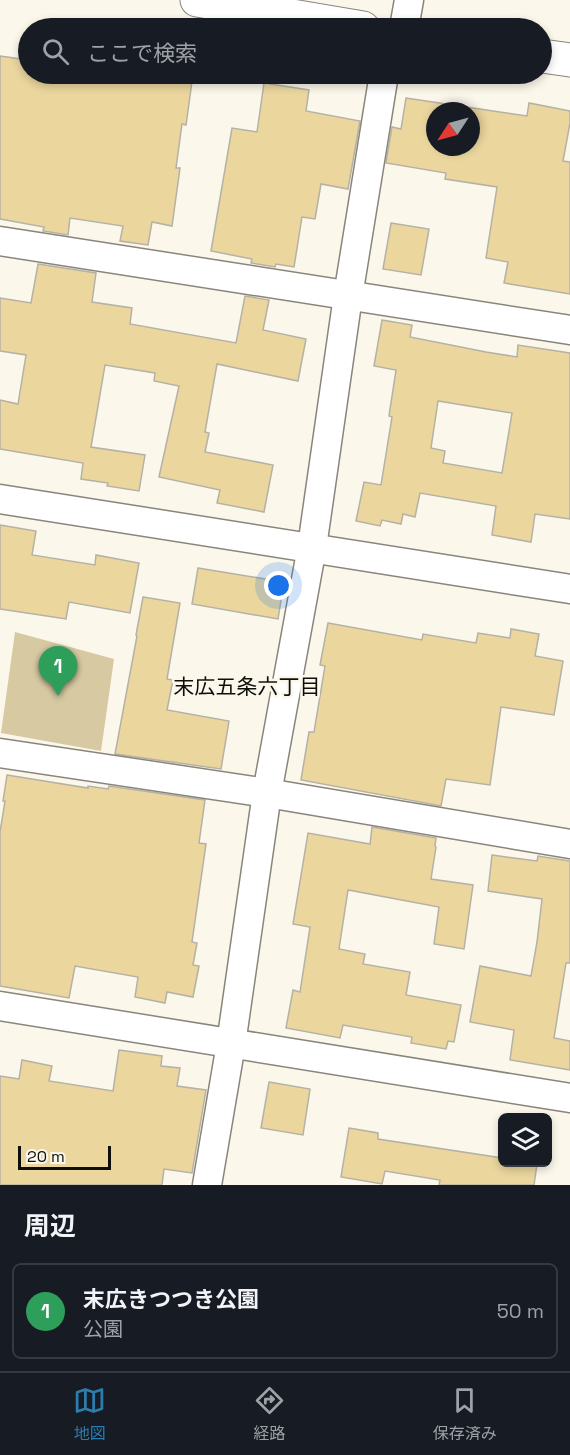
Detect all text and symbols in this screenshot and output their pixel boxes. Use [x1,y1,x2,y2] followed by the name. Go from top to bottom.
[18,18,552,84] search box
[39,35,72,68] icon: search
[87,39,197,67] text: ここで検索
[426,102,480,156] north arrow
[264,571,293,600] your location
[38,646,78,696] pin: 1
[174,673,321,700] district label: 末広五条六丁目
[498,1113,552,1167] map controls
[498,1113,552,1167] button: layers
[18,1143,111,1170] scale bar
[27,1146,65,1167] text: 20 m
[24,1209,76,1243] text: 周辺
[83,1285,259,1313] text: 末広きつつき公園
[41,1298,50,1324] text: 1
[497,1298,544,1324] text: 50 m
[83,1316,123,1342] text: 公園
[73,1384,106,1444] tab: 地図
[253,1384,286,1444] tab: 経路
[433,1384,497,1444] tab: 保存済み

